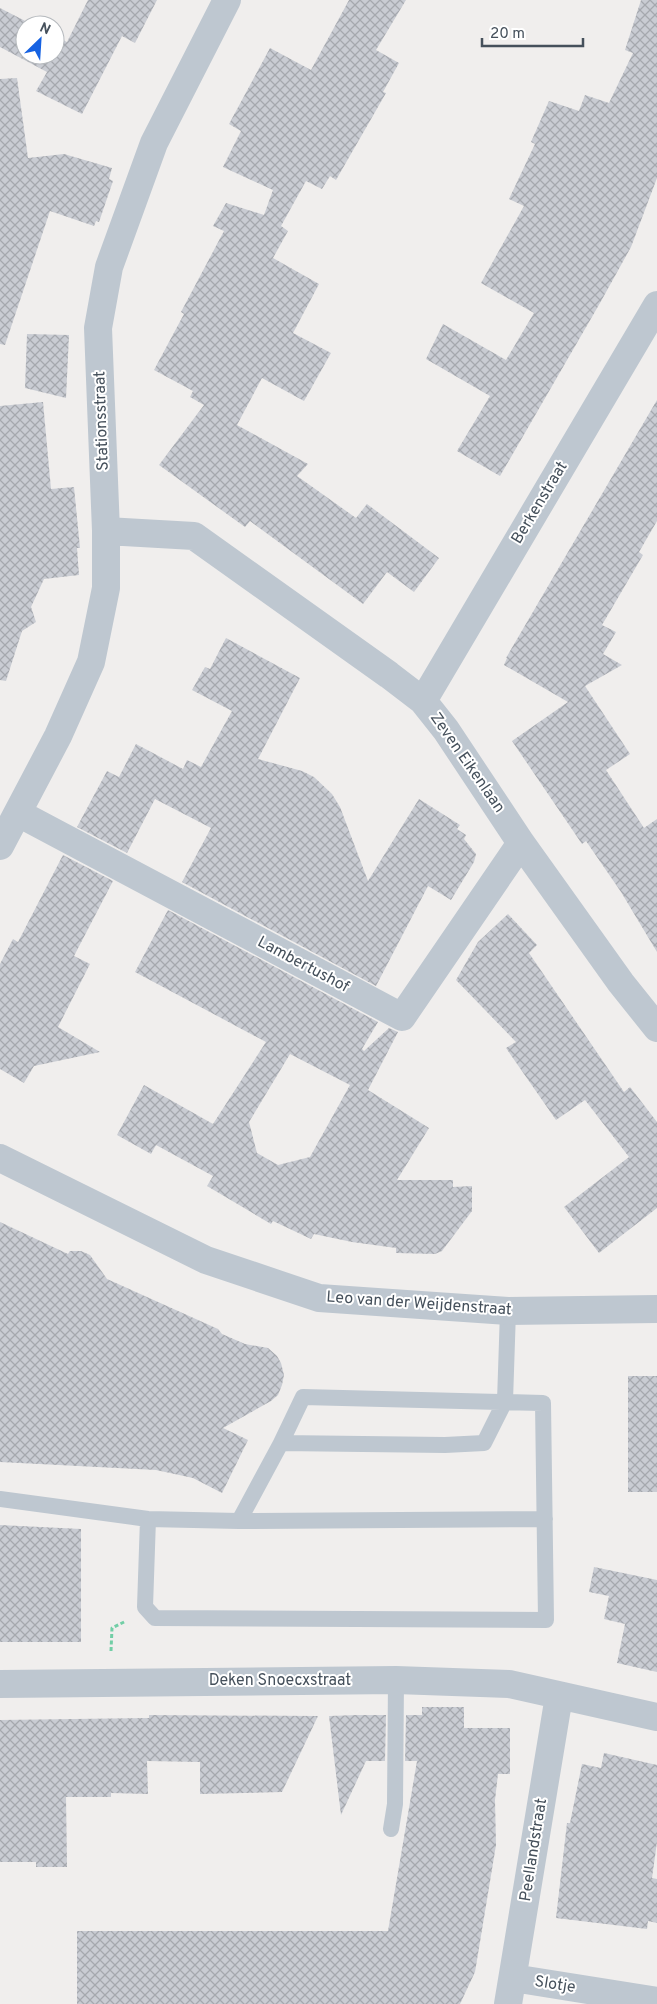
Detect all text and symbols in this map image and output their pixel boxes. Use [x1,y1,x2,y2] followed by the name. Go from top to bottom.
[15,15,65,65] north arrow
[482,15,583,47] scale bar
[37,20,53,39] text: N
[490,25,525,44] text: 20 m
[90,371,114,471] street label: Stationsstraat
[508,458,572,548] street label: Berkenstraat
[425,709,509,817] street label: Zeven Eikenlaan
[254,932,353,998] street label: Lambertushof
[326,1288,512,1320] street label: Leo van der Weijdenstraat
[209,1671,351,1691] street label: Deken Snoecxstraat
[516,1797,552,1903] street label: Peellandstraat
[533,1972,577,1998] street label: Slotje

